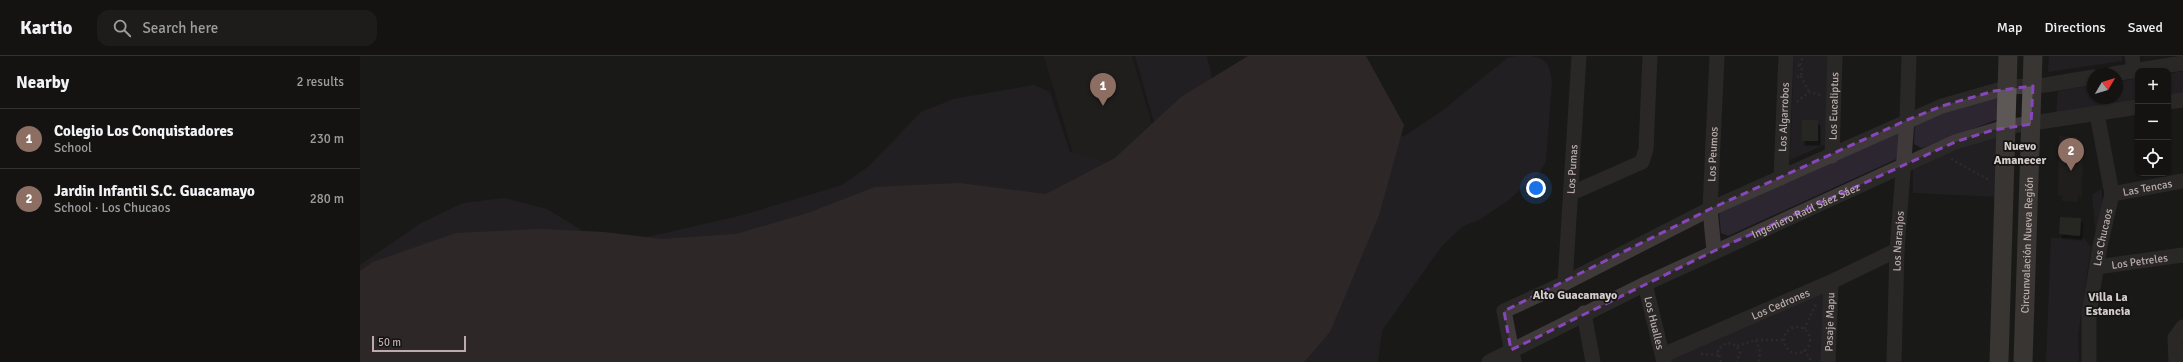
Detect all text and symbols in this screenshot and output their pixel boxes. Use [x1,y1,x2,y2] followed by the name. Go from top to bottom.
[97,10,377,46] search box
[20,16,73,40] text: Kartio
[111,17,133,39] icon: search
[143,19,218,37] text: Search here
[1997,19,2023,36] text: Map
[2045,19,2106,36] text: Directions
[2128,19,2163,36] text: Saved
[2087,68,2123,104] north arrow
[2135,68,2171,176] map controls
[2135,68,2171,104] button: +
[16,72,69,93] text: Nearby
[1826,72,1842,140] street label: Los Eucaliptus
[1090,73,1116,106] pin: 1
[296,74,344,90] text: 2 results
[1776,82,1792,152] street label: Los Algarrobos
[2135,104,2171,140] button: −
[54,122,233,140] text: Colegio Los Conquistadores
[1705,126,1721,182] street label: Los Peumos
[25,131,33,147] text: 1
[310,131,344,147] text: 230 m
[2058,138,2084,171] pin: 2
[1994,139,2046,168] district label: Nuevo Amanecer
[54,140,92,156] text: School
[2135,140,2171,176] button: locate
[1564,144,1581,194] street label: Los Pumas
[2019,177,2036,314] street label: Circunvalación Nueva Región
[2122,177,2173,199] street label: Las Tencas
[1526,178,1546,198] your location
[1750,180,1862,241] street label: Ingeniero Raúl Sáez Sáez
[54,182,255,200] text: Jardin Infantil S.C. Guacamayo
[25,191,33,207] text: 2
[310,191,344,207] text: 280 m
[54,200,170,216] text: School · Los Chucaos
[2091,207,2115,267] street label: Los Chucaos
[1890,210,1907,272] street label: Los Naranjos
[2111,251,2169,272] street label: Los Petreles
[1749,286,1812,323] street label: Los Cedrones
[1533,288,1617,303] district label: Alto Guacamayo
[2086,290,2130,319] district label: Villa La Estancia
[1822,292,1838,352] street label: Pasaje Mapu
[1641,295,1667,351] street label: Los Hualles
[372,334,466,353] scale bar
[378,336,401,349] text: 50 m

